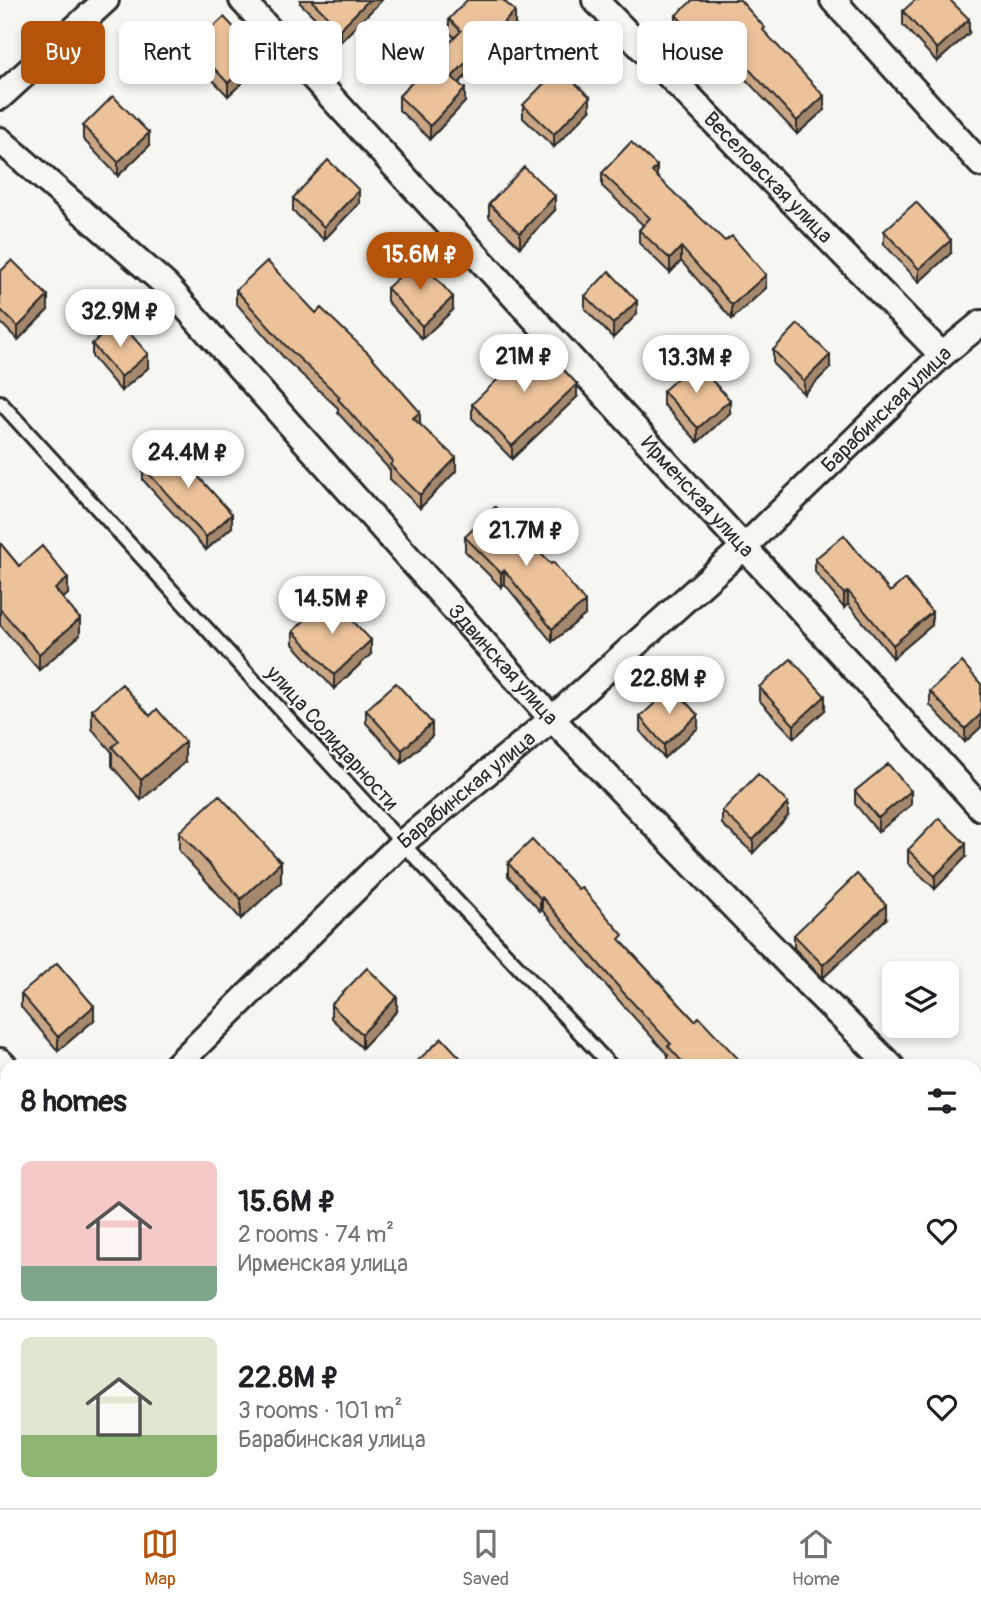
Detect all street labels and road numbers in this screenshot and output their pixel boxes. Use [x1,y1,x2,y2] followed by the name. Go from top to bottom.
[698,106,839,249] street label: Веселовская улица
[815,339,957,478] street label: Барабинская улица
[635,430,760,563] street label: Ирменская улица
[442,598,564,731] street label: Здвинская улица
[259,659,404,816] street label: улица Солидарности
[392,725,541,855] street label: Барабинская улица

